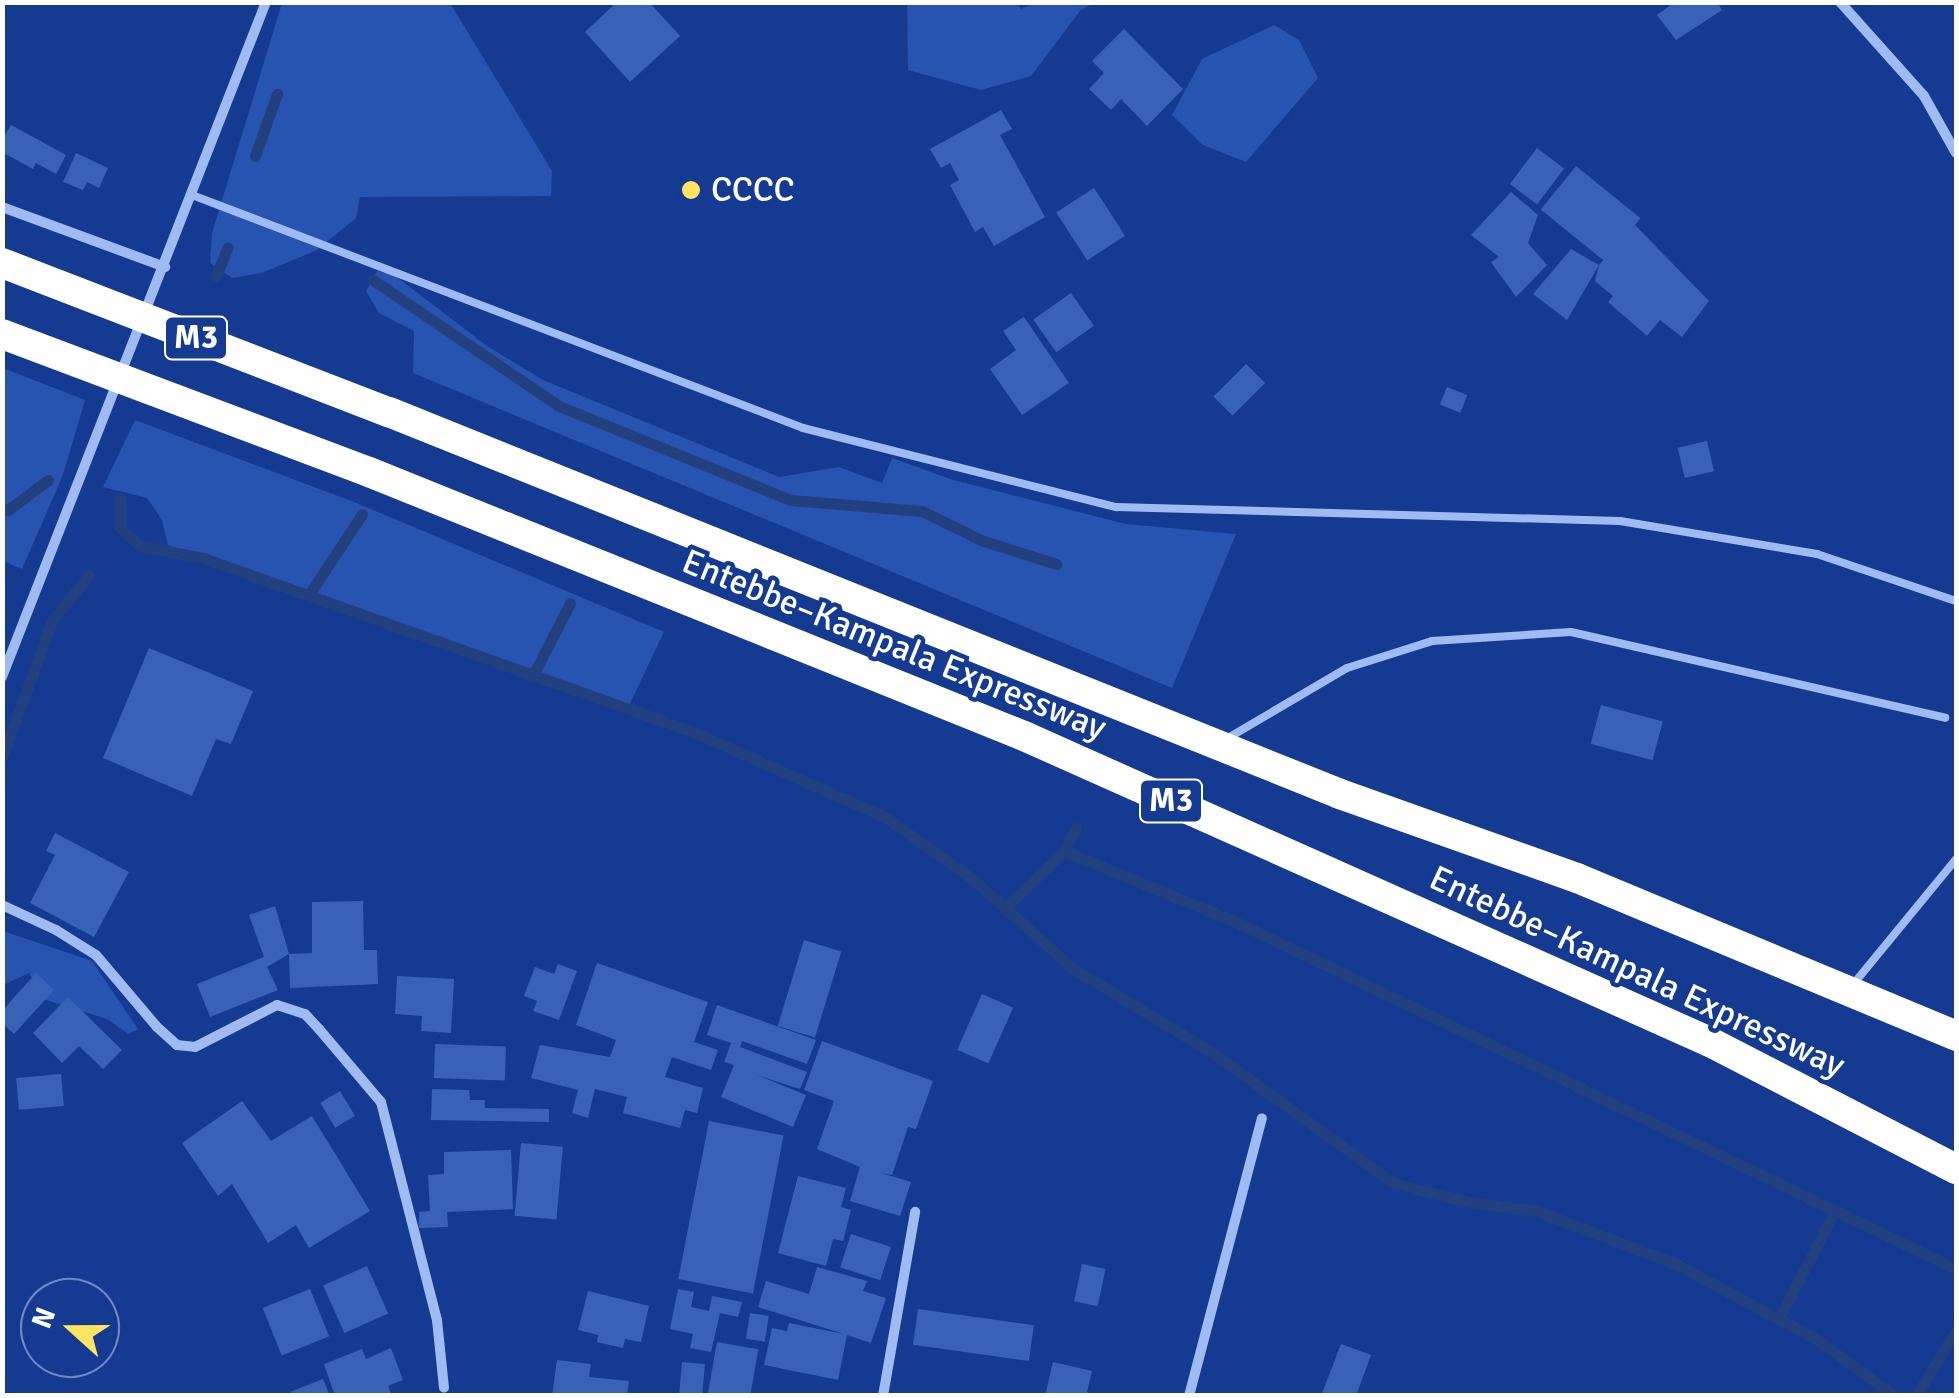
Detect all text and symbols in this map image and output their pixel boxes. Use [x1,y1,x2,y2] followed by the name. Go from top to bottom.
[711,169,795,211] place label: CCCC
[680,179,702,201] marker: CCCC
[164,311,228,365] road number: M3
[676,541,1112,749] street label: Entebbe–Kampala Expressway
[1138,774,1204,828] road number: M3
[1423,857,1851,1087] street label: Entebbe–Kampala Expressway
[20,1278,120,1378] north arrow
[24,1303,63,1333] text: N

